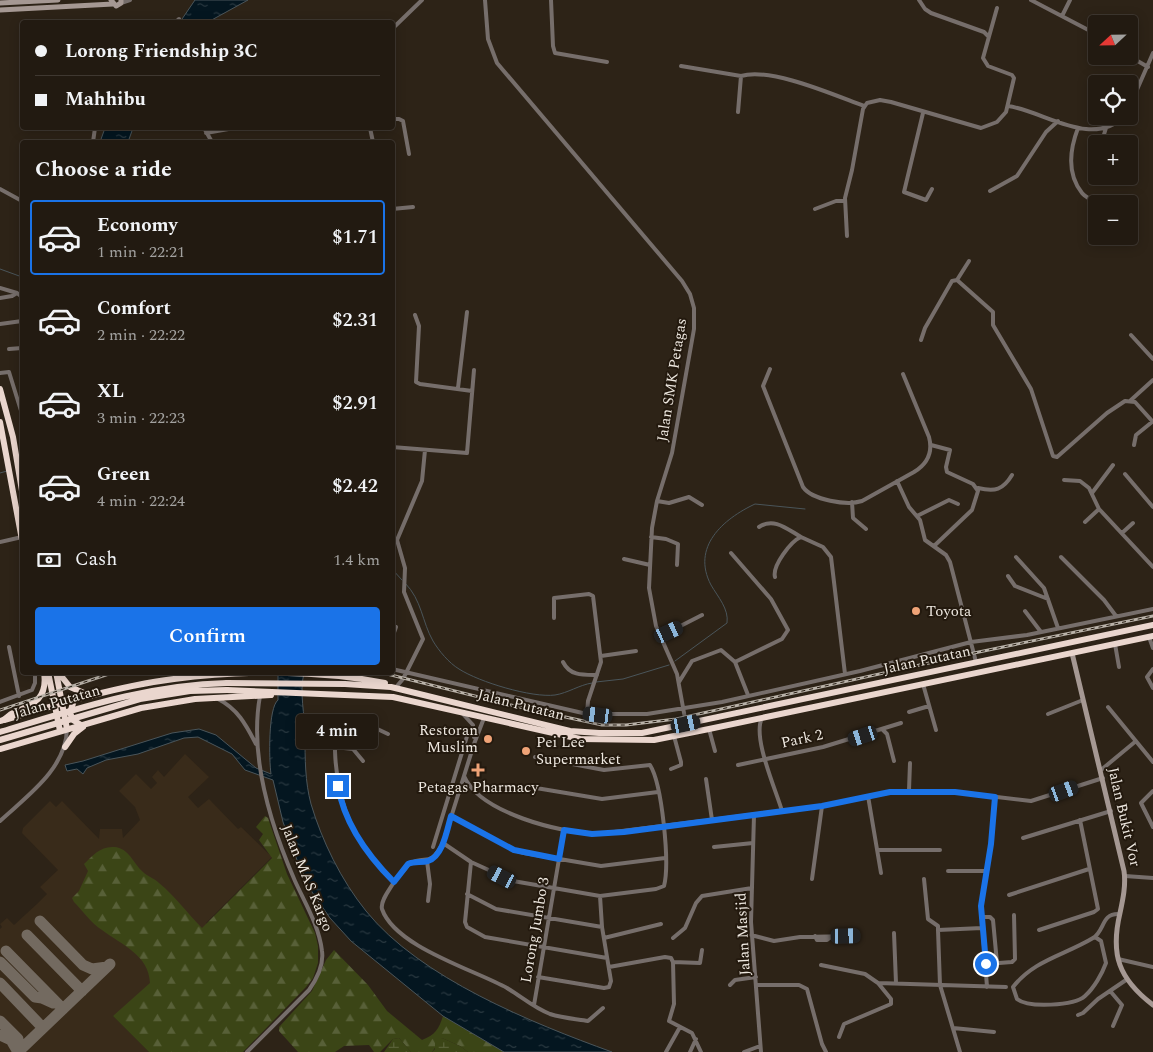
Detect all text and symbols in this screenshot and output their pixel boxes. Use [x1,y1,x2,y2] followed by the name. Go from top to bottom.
[1088,15,1138,65] north arrow
[1088,15,1138,245] map controls
[65,37,258,66] text: Lorong Friendship 3C
[1088,75,1138,125] button: locate
[65,85,146,114] text: Mahhibu
[1088,135,1138,185] button: +
[35,153,172,186] text: Choose a ride
[1088,195,1138,245] button: −
[97,211,178,240] text: Economy
[37,215,82,260] icon: car
[332,223,378,252] text: $1.71
[97,240,185,264] text: 1 min · 22:21
[97,294,171,323] text: Comfort
[37,298,82,343] icon: car
[332,306,378,335] text: $2.31
[651,317,693,443] street label: Jalan SMK Petagas
[97,323,185,347] text: 2 min · 22:22
[97,377,124,406] text: XL
[37,381,82,426] icon: car
[332,389,378,418] text: $2.91
[97,406,185,430] text: 3 min · 22:23
[97,460,150,489] text: Green
[37,464,82,509] icon: car
[332,472,378,501] text: $2.42
[97,489,185,513] text: 4 min · 22:24
[75,545,117,574] text: Cash
[35,546,63,574] icon: cash
[333,548,380,572] text: 1.4 km
[926,600,972,623] place label: Toyota
[910,605,922,617] marker: Toyota
[35,607,380,665] button: Confirm
[652,619,685,645] car
[881,639,973,680] street label: Jalan Putatan
[11,679,103,725] street label: Jalan Putatan
[475,683,567,727] street label: Jalan Putatan
[582,706,613,724] car
[297,714,379,748] callout: 4 min
[669,714,702,734] car
[316,719,358,743] text: 4 min
[419,719,478,759] place label: Restoran Muslim
[779,723,825,755] street label: Park 2
[846,724,879,748] car
[536,731,621,771] place label: Pei Lee Supermarket
[482,733,494,745] marker: Restoran Muslim
[520,745,532,757] marker: Pei Lee Supermarket
[472,764,484,776] marker: Petagas Pharmacy
[1101,765,1147,869] street label: Jalan Bukit Vor
[327,775,349,797] route end
[418,776,539,799] place label: Petagas Pharmacy
[1047,779,1080,803] car
[275,821,339,935] street label: Jalan MAS Kargo
[485,864,518,890] car
[514,875,556,985] street label: Lorong Jumbo 3
[729,892,757,976] street label: Jalan Masjid
[830,928,861,944] car
[975,953,997,975] route start

